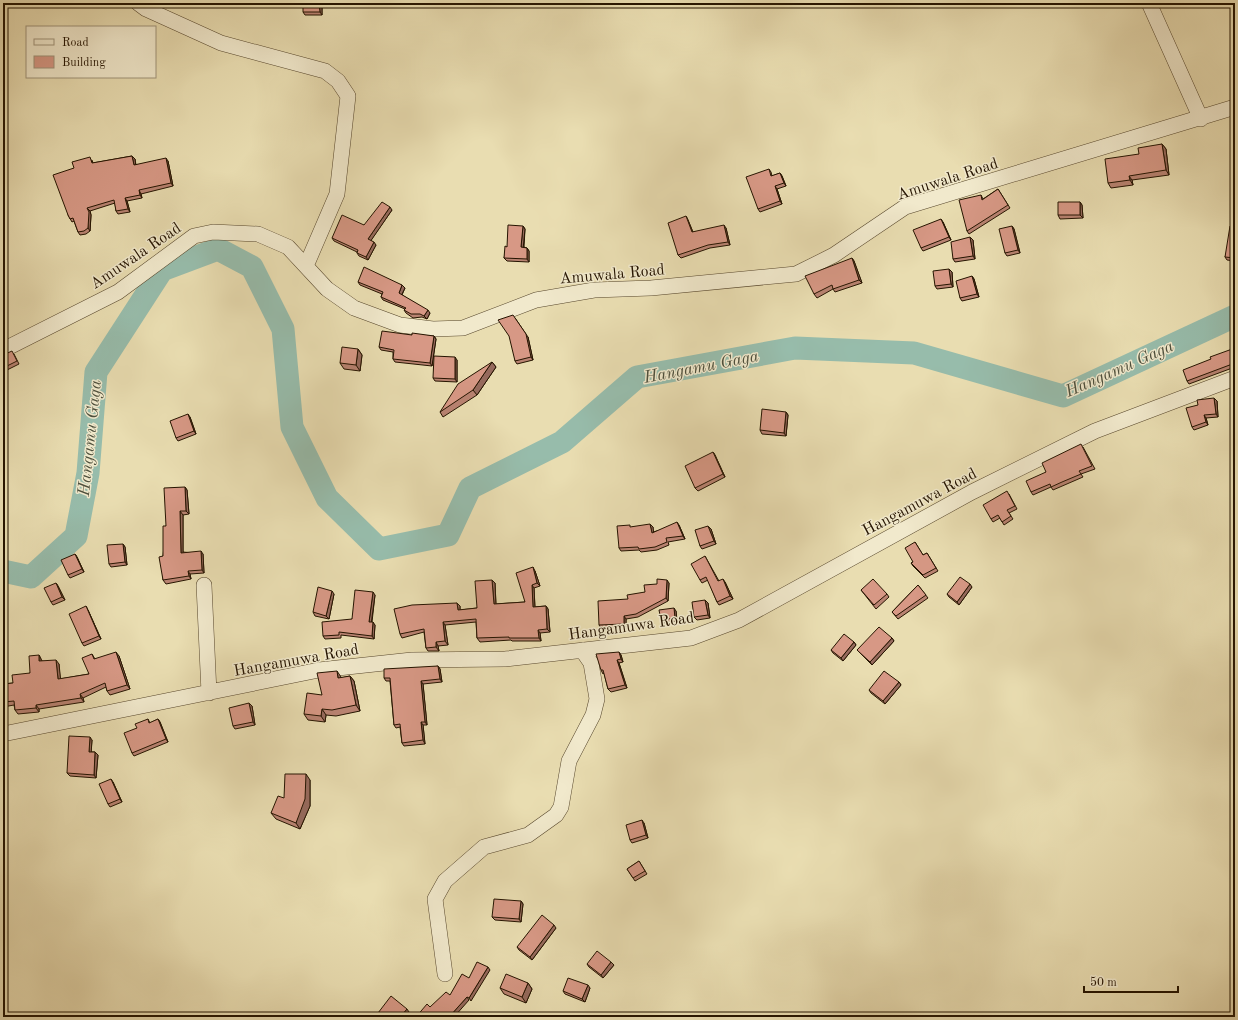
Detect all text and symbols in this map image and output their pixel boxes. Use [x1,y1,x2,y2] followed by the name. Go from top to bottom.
[26,26,156,78] legend
[62,37,89,49] text: Road
[62,57,106,69] text: Building
[895,156,1000,204] street label: Amuwala Road
[88,220,184,293] street label: Amuwala Road
[559,262,665,288] street label: Amuwala Road
[1062,338,1176,401] water label: Hangamu Gaga
[641,348,760,387] water label: Hangamu Gaga
[76,379,105,498] water label: Hangamu Gaga
[860,466,980,540] street label: Hangamuwa Road
[567,610,695,644] street label: Hangamuwa Road
[232,642,360,680] street label: Hangamuwa Road
[1084,968,1178,994] scale bar
[1090,976,1117,989] text: 50 m

